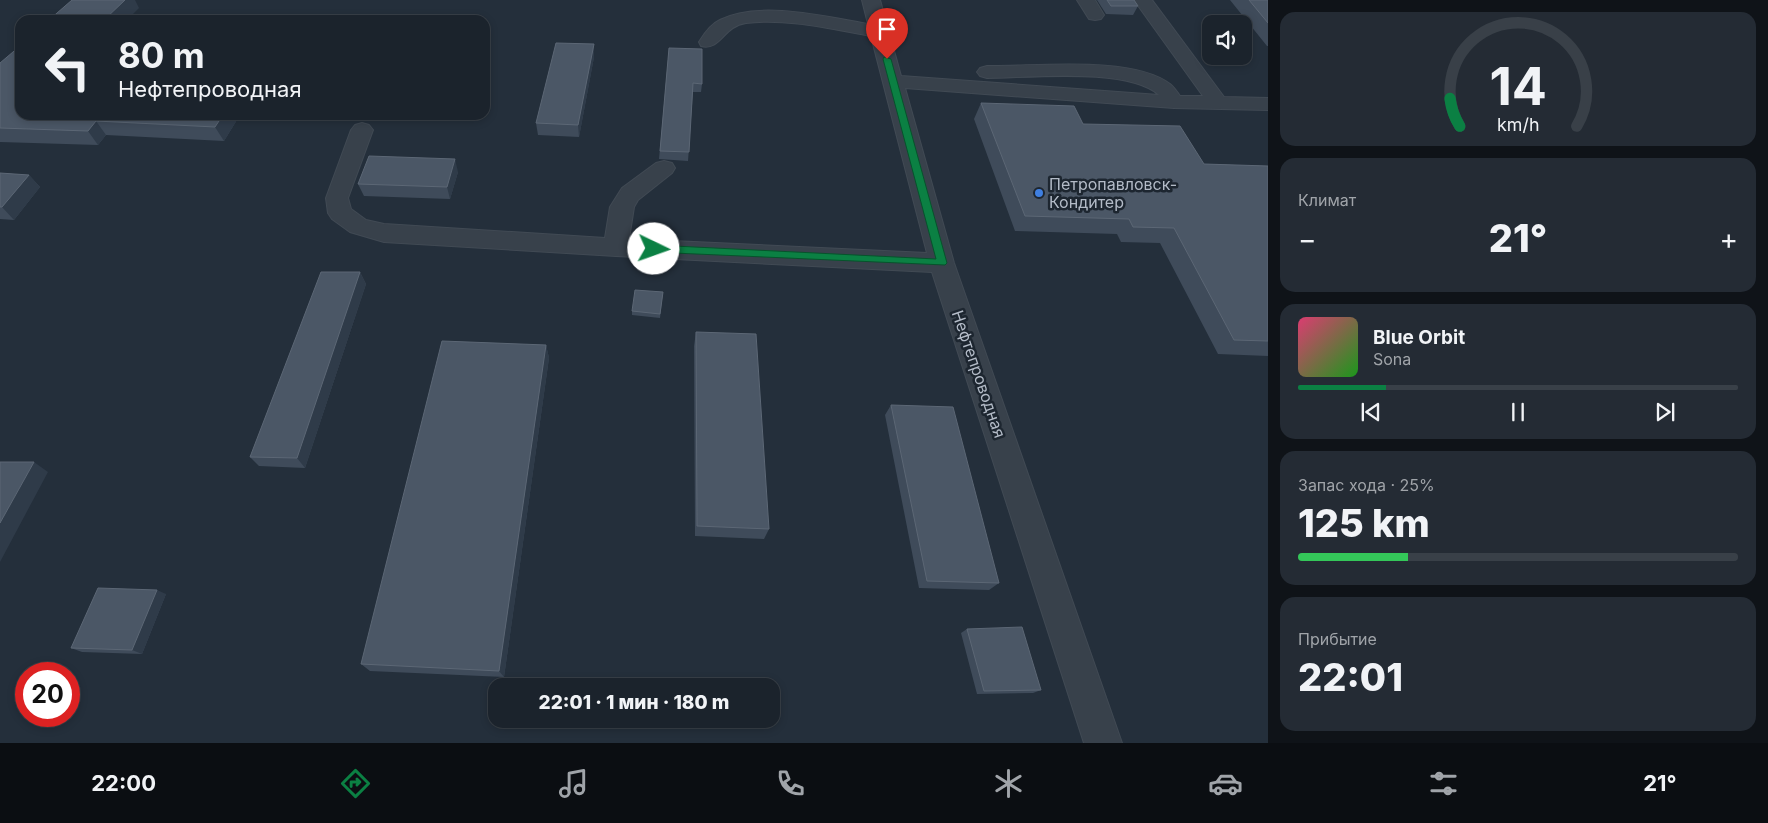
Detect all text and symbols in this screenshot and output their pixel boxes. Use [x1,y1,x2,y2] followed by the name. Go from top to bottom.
[866,8,908,59] pin
[873,15,901,43] icon: arrive
[1202,15,1252,65] map controls
[1202,15,1252,65] button: sound
[118,34,205,76] text: 80 m
[35,35,100,100] icon: left
[1489,55,1547,118] text: 14
[118,76,302,102] text: Нефтепроводная
[1497,114,1539,135] text: km/h
[1049,174,1177,212] place label: Петропавловск- Кондитер
[1033,187,1045,199] marker: Петропавловск- Кондитер
[1298,190,1356,210] text: Климат
[1489,215,1547,261] text: 21°
[627,222,679,274] position arrow
[1298,222,1317,256] text: −
[1719,222,1738,256] text: +
[948,308,1010,440] street label: Нефтепроводная
[1373,326,1465,349] text: Blue Orbit
[1373,349,1411,369] text: Sona
[1357,398,1385,426] icon: previous
[1504,398,1532,426] icon: pause
[1651,398,1679,426] icon: next
[1298,475,1435,495] text: Запас хода · 25%
[1298,500,1430,546] text: 125 km
[1298,629,1377,649] text: Прибытие
[1298,654,1403,700] text: 22:01
[15,662,80,727] speed limit sign: 20
[539,691,729,714] text: 22:01 · 1 мин · 180 m
[338,766,373,801] icon: directions
[556,766,591,801] icon: music
[773,766,808,801] icon: phone
[991,766,1026,801] icon: climate
[1208,766,1243,801] icon: car
[1426,766,1461,801] icon: filters
[91,770,156,796] text: 22:00
[1643,770,1677,796] text: 21°

